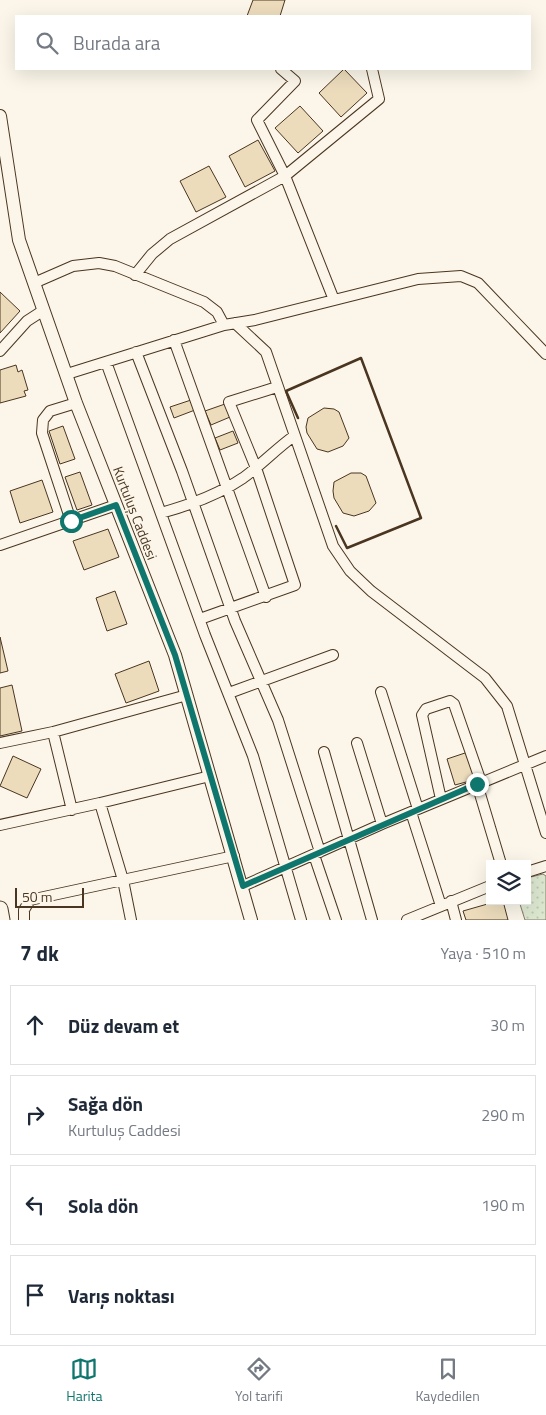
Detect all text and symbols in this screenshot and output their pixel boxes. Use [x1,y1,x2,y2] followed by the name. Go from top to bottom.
[15,15,531,70] search box
[73,28,160,57] text: Burada ara
[33,29,61,57] icon: search
[108,463,163,563] street label: Kurtuluş Caddesi
[60,510,83,533] route start
[466,773,489,796] route end
[486,860,531,905] map controls
[486,860,531,905] button: layers
[15,885,84,908] scale bar
[22,886,52,907] text: 50 m
[20,937,59,969] text: 7 dk
[441,941,526,965] text: Yaya · 510 m
[21,1011,49,1039] icon: ahead
[68,1011,179,1040] text: Düz devam et
[490,1013,525,1037] text: 30 m
[68,1089,143,1118] text: Sağa dön
[21,1101,49,1129] icon: right
[481,1103,525,1127] text: 290 m
[68,1118,181,1142] text: Kurtuluş Caddesi
[21,1191,49,1219] icon: left
[68,1191,139,1220] text: Sola dön
[481,1193,525,1217] text: 190 m
[21,1281,49,1309] icon: arrive
[68,1281,175,1310] text: Varış noktası
[66,1355,103,1406] tab: Harita
[235,1355,283,1406] tab: Yol tarifi
[415,1355,480,1406] tab: Kaydedilen

